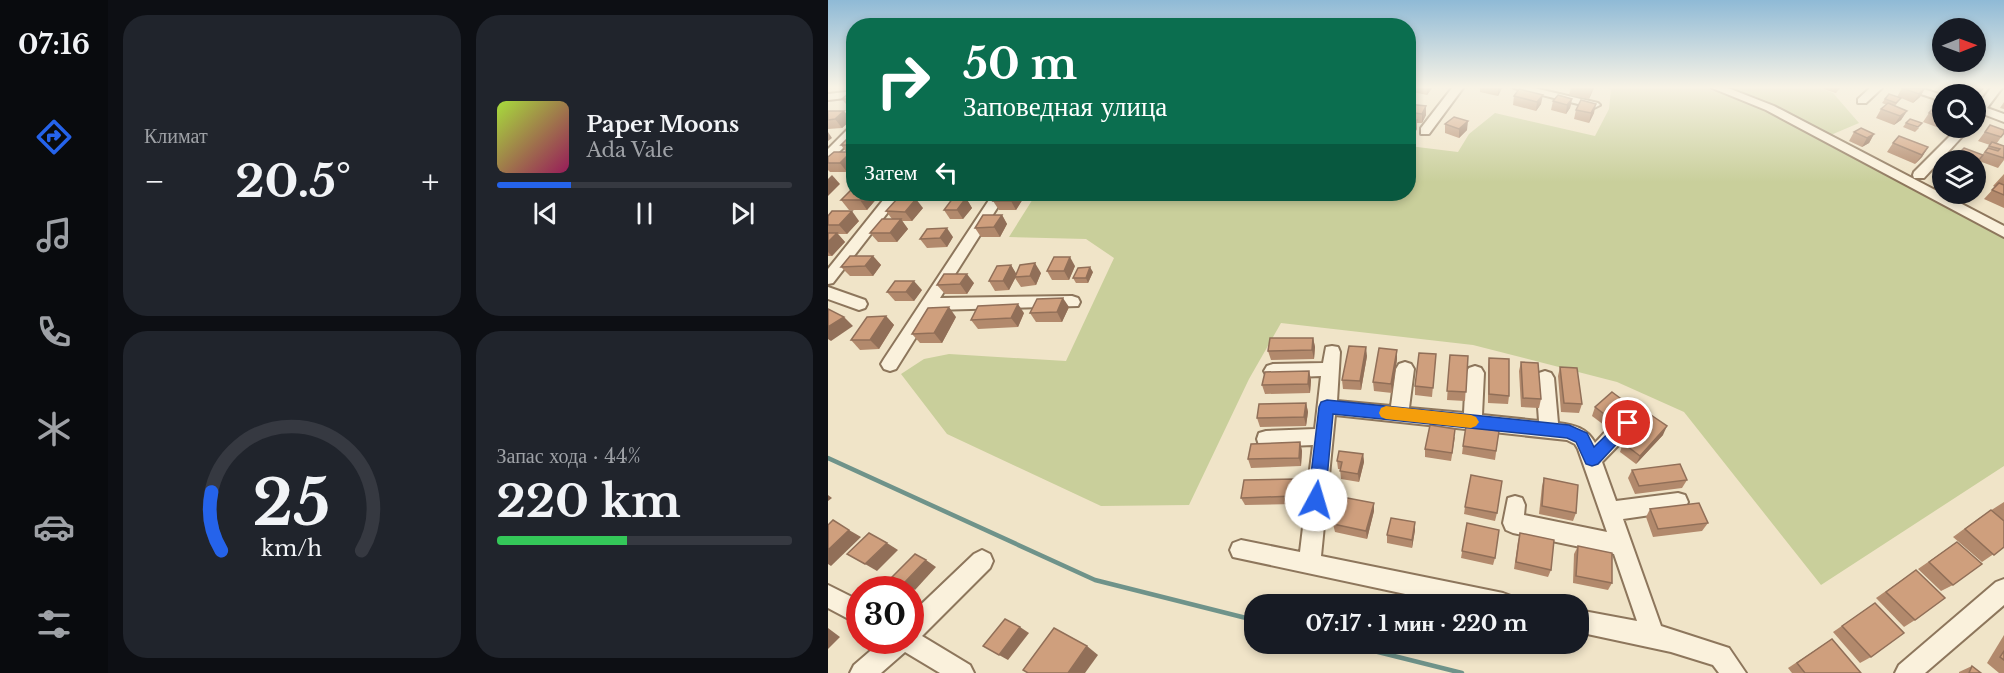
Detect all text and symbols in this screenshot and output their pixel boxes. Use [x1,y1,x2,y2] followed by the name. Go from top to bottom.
[1932,18,1986,72] north arrow
[1932,18,1986,204] map controls
[18,28,90,61] text: 07:16
[963,38,1077,90] text: 50 m
[864,42,942,120] icon: right
[1932,84,1986,138] button: search
[963,90,1167,123] text: Заповедная улица
[587,111,739,138] text: Paper Moons
[33,116,75,158] icon: directions
[144,124,208,148] text: Климат
[587,138,674,162] text: Ada Vale
[1932,150,1986,204] button: layers
[235,153,351,209] text: 20.5°
[930,156,963,189] icon: left
[864,159,918,186] text: Затем
[144,161,165,202] text: −
[421,161,439,202] text: +
[529,197,562,230] icon: previous
[628,197,661,230] icon: pause
[726,197,759,230] icon: next
[33,214,75,256] icon: music
[33,311,75,353] icon: phone
[1602,397,1653,448] pin
[1611,406,1644,439] icon: arrive
[33,408,75,450] icon: climate
[497,444,641,468] text: Запас хода · 44%
[253,464,331,542] text: 25
[1284,468,1348,532] position arrow
[497,473,681,529] text: 220 km
[33,506,75,548] icon: car
[261,536,322,563] text: km/h
[846,576,924,654] speed limit sign: 30
[33,603,75,645] icon: filters
[1305,610,1528,637] text: 07:17 · 1 мин · 220 m

